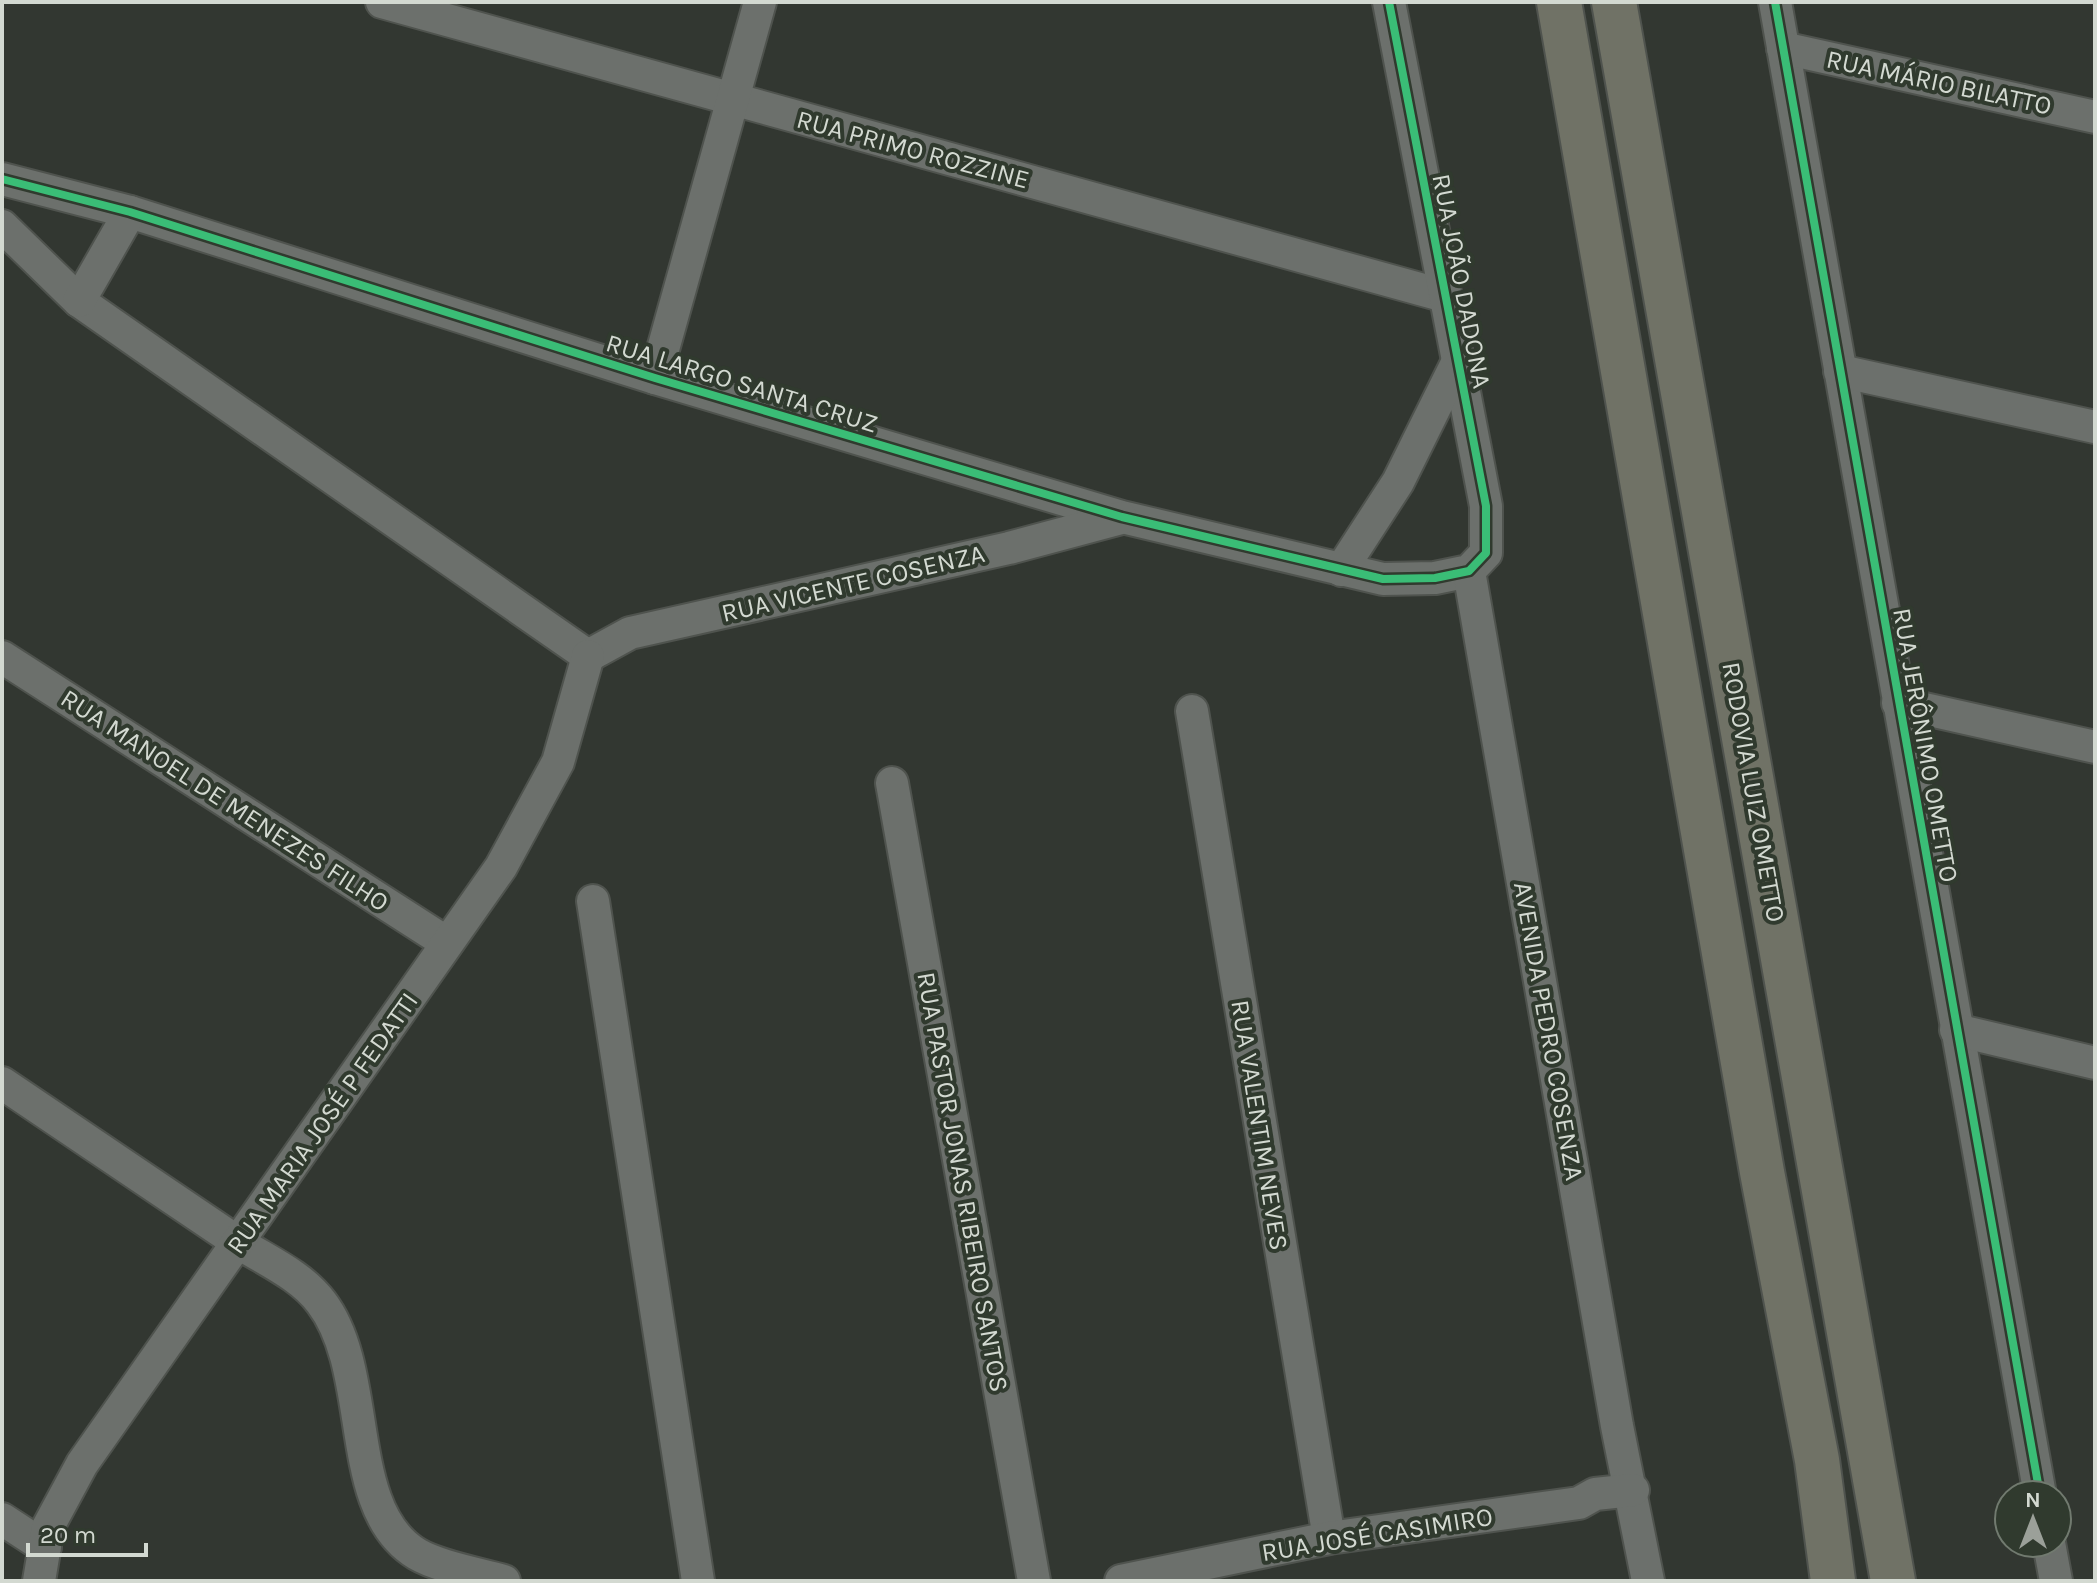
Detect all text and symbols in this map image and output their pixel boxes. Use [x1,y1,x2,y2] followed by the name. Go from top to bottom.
[1823,42,2055,122] street label: RUA MÁRIO BILATTO
[793,103,1033,195] street label: RUA PRIMO ROZZINE
[1426,171,1498,391] street label: RUA JOÃO DADONA
[602,327,881,440] street label: RUA LARGO SANTA CRUZ
[718,538,988,629] street label: RUA VICENTE COSENZA
[1886,605,1965,885] street label: RUA JERÔNIMO OMETTO
[1715,660,1792,925] street label: RODOVIA LUIZ OMETTO
[55,683,394,918] street label: RUA MANOEL DE MENEZES FILHO
[1507,879,1590,1183] street label: AVENIDA PEDRO COSENZA
[910,970,1015,1395] street label: RUA PASTOR JONAS RIBEIRO SANTOS
[219,986,425,1260] street label: RUA MARIA JOSÉ P FEDATTI
[1224,998,1295,1253] street label: RUA VALENTIM NEVES
[1993,1479,2073,1559] north arrow
[2025,1487,2041,1513] text: N
[1259,1500,1495,1568] street label: RUA JOSÉ CASIMIRO
[28,1507,146,1557] scale bar
[40,1521,96,1549] text: 20 m

